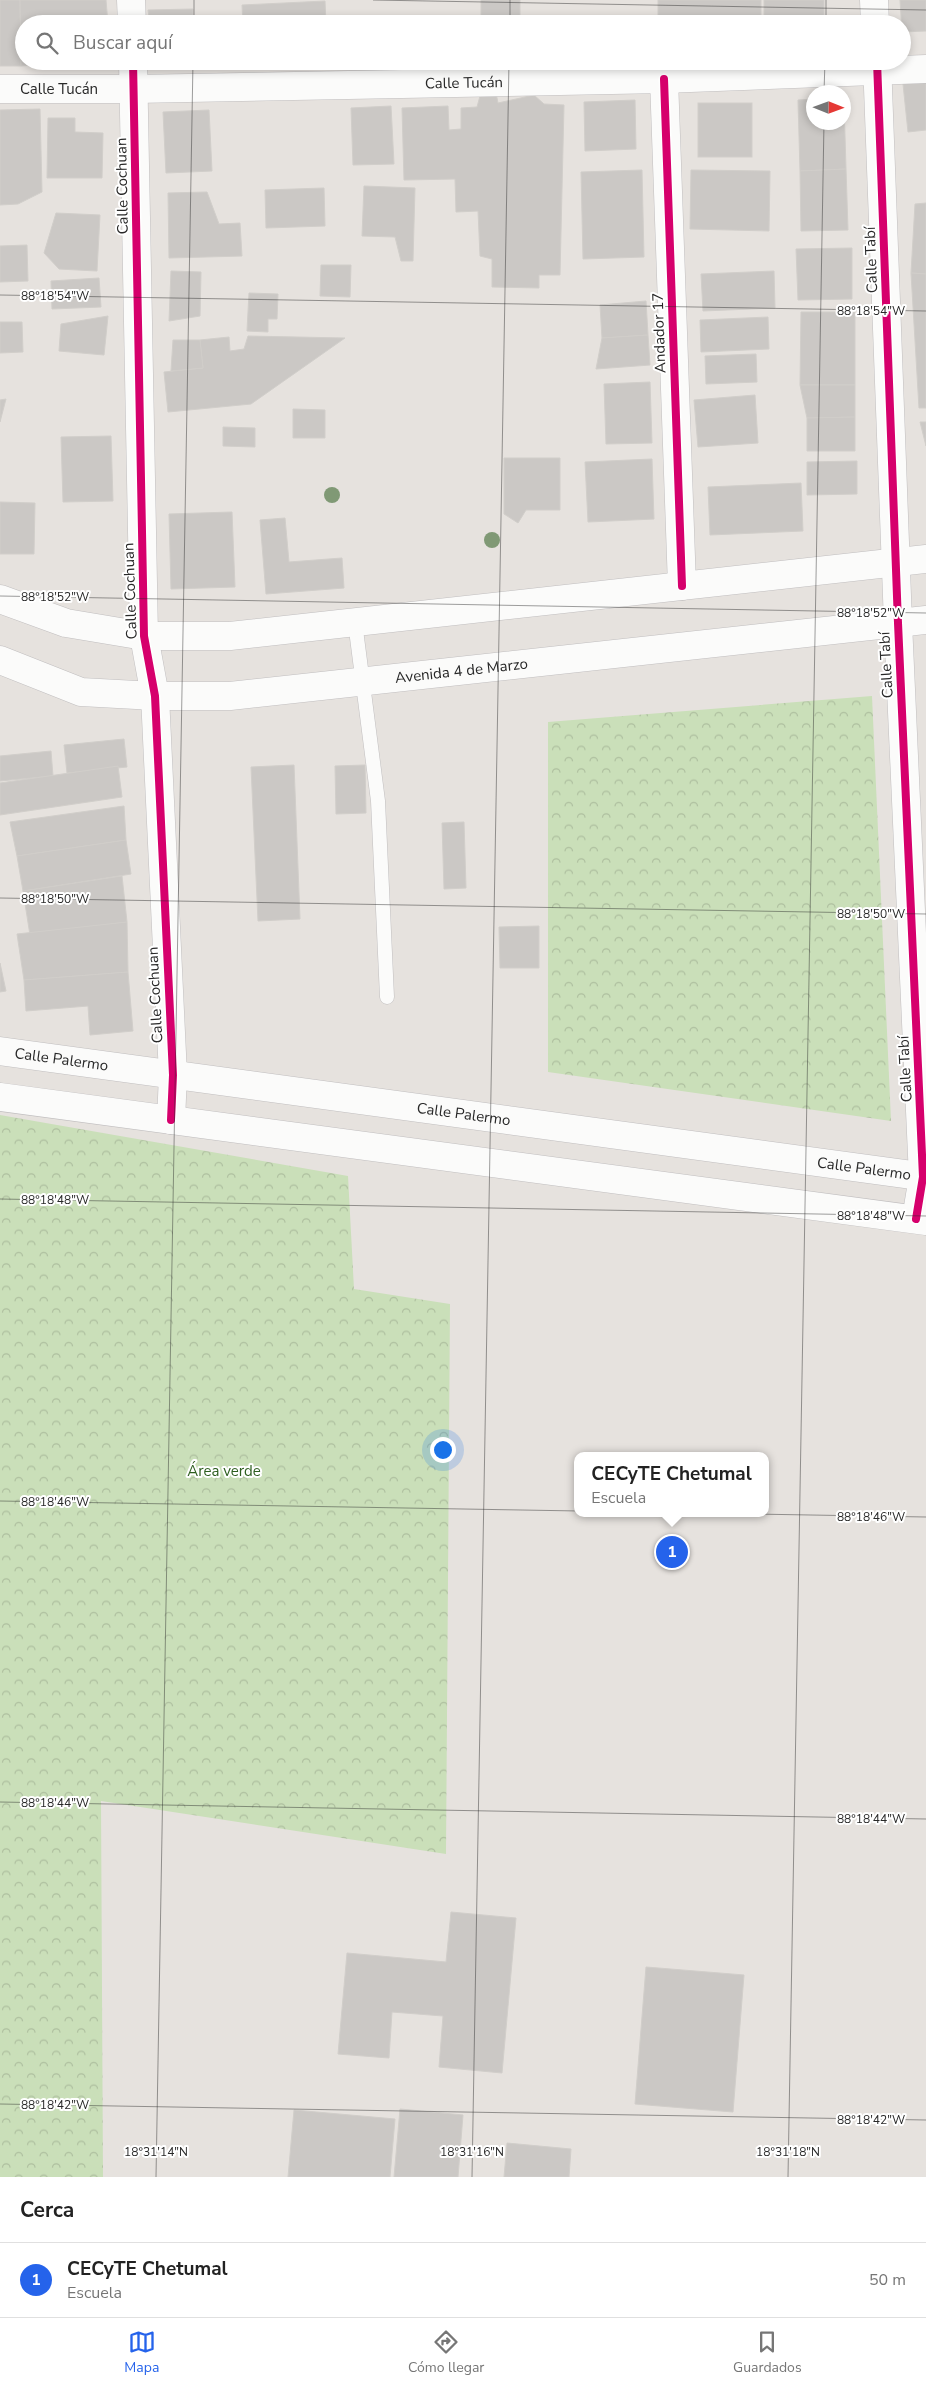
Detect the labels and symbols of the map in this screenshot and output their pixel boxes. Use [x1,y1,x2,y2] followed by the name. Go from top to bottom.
[425,72,503,94] street label: Calle Tucán
[20,79,98,99] street label: Calle Tucán
[806,85,851,130] north arrow
[111,137,133,235] street label: Calle Cochuan
[860,225,882,294] street label: Calle Tabí
[21,288,89,304] text: 88°18'54"W
[648,292,670,374] street label: Andador 17
[837,303,905,319] text: 88°18'54"W
[118,542,142,640] street label: Calle Cochuan
[21,589,89,605] text: 88°18'52"W
[837,605,905,621] text: 88°18'52"W
[874,630,898,699] street label: Calle Tabí
[394,654,529,688] street label: Avenida 4 de Marzo
[21,891,89,907] text: 88°18'50"W
[837,906,905,922] text: 88°18'50"W
[142,946,168,1044] street label: Calle Cochuan
[893,1034,917,1103] street label: Calle Tabí
[13,1043,110,1076] street label: Calle Palermo
[416,1098,512,1130] street label: Calle Palermo
[816,1152,912,1185] street label: Calle Palermo
[21,1192,89,1208] text: 88°18'48"W
[837,1208,905,1224] text: 88°18'48"W
[430,1437,456,1463] your location
[187,1461,261,1481] park label: Área verde
[21,1494,89,1510] text: 88°18'46"W
[837,1509,905,1525] text: 88°18'46"W
[656,1533,688,1571] pin: 1
[21,1795,89,1811] text: 88°18'44"W
[837,1811,905,1827] text: 88°18'44"W
[21,2097,89,2113] text: 88°18'42"W
[837,2112,905,2128] text: 88°18'42"W
[124,2144,188,2160] text: 18°31'14"N
[440,2144,504,2160] text: 18°31'16"N
[756,2144,820,2160] text: 18°31'18"N

